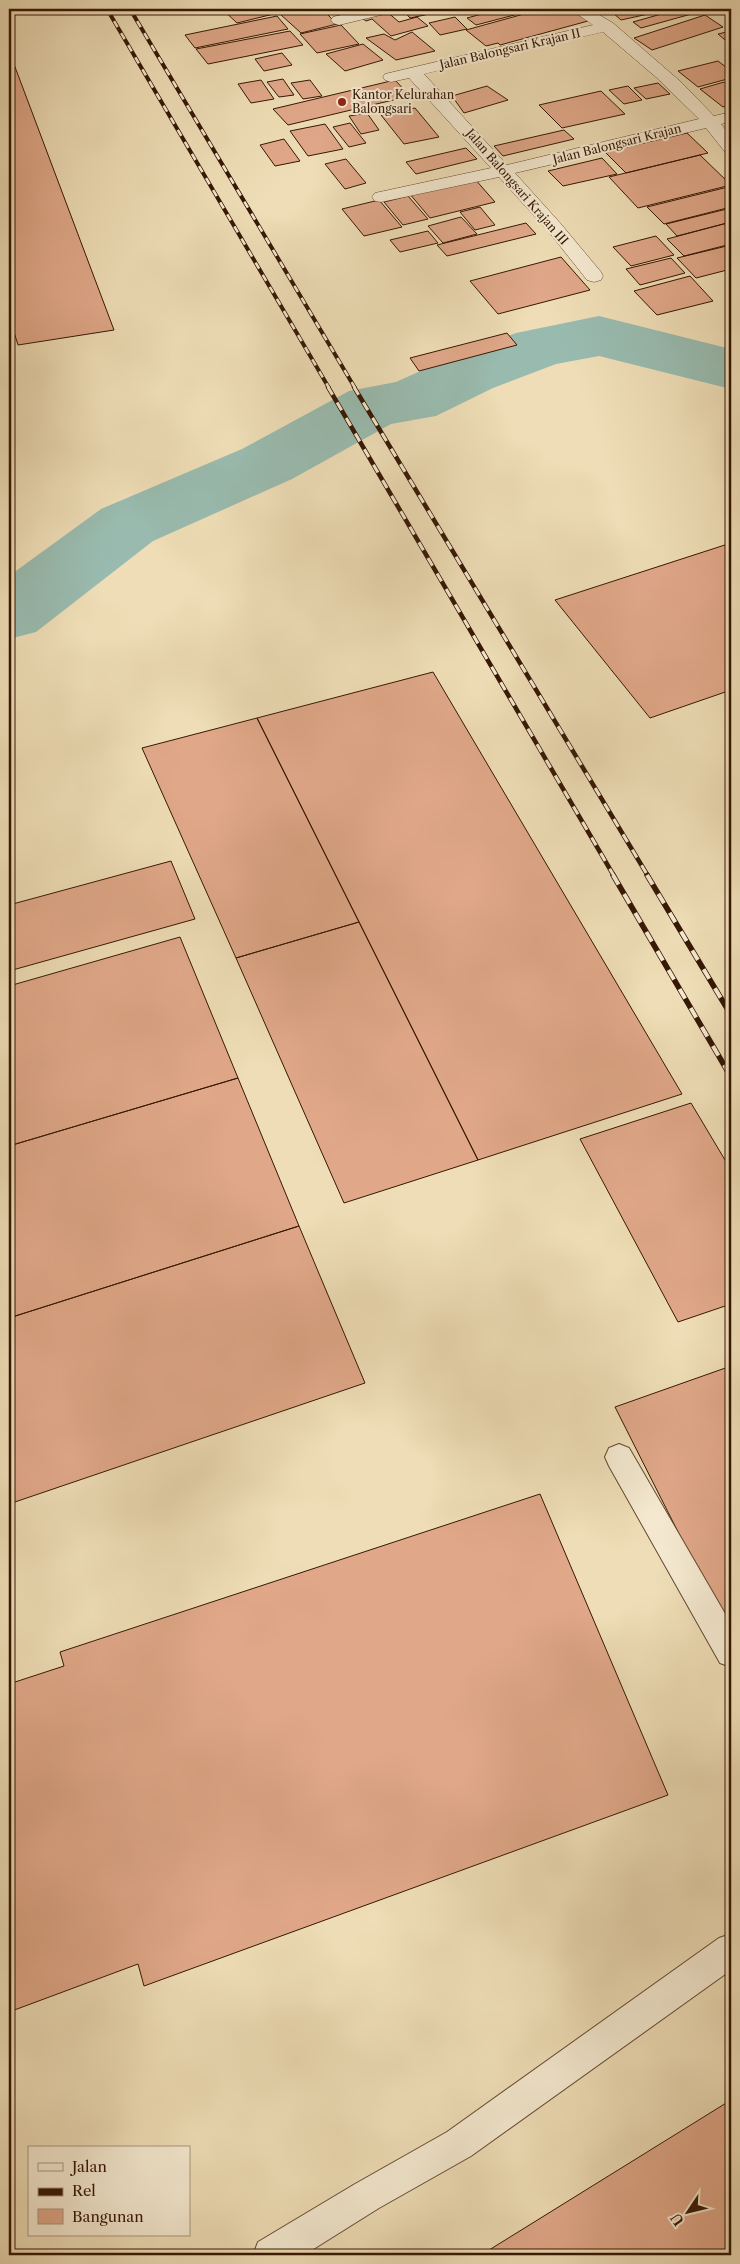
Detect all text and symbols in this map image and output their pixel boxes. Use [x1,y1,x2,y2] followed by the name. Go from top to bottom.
[436,25,582,72] street label: Jalan Balongsari Krajan II
[352,87,455,116] place label: Kantor Kelurahan Balongsari
[336,96,348,108] marker: Kantor Kelurahan Balongsari
[549,120,683,167] street label: Jalan Balongsari Krajan
[462,124,572,248] street label: Jalan Balongsari Krajan III
[28,2146,190,2236] legend
[70,2157,107,2176] text: Jalan
[72,2181,96,2200] text: Rel
[662,2186,712,2236] north arrow
[72,2207,144,2226] text: Bangunan
[666,2209,688,2229] text: U

